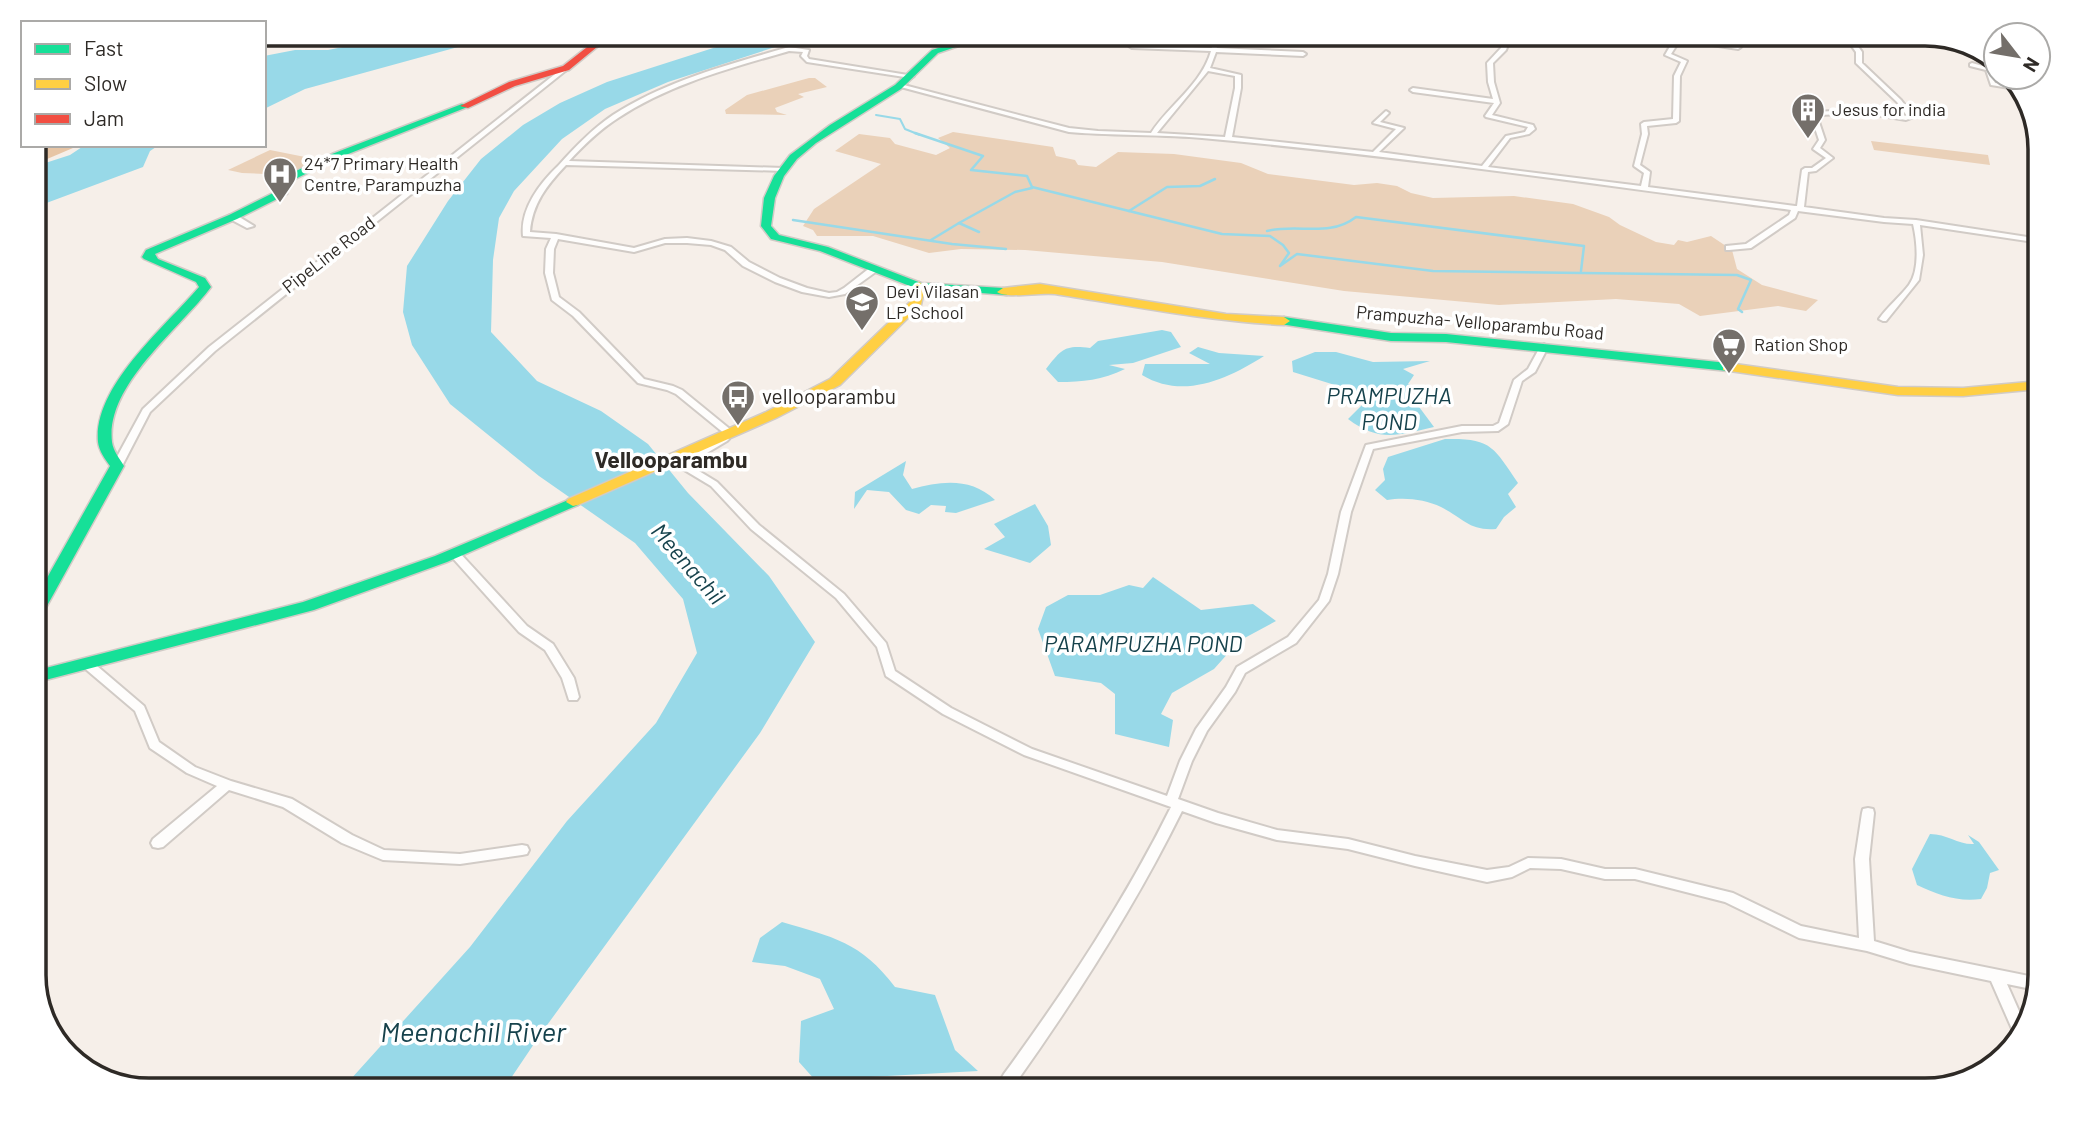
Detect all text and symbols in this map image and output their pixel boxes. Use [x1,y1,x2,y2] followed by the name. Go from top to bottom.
[21,21,266,147] legend
[1982,21,2052,91] north arrow
[84,35,124,60] text: Fast
[2019,54,2045,76] text: N
[84,70,127,95] text: Slow
[1789,91,1827,140] building icon: Jesus for india
[1832,98,1946,120] place label: Jesus for india
[84,105,124,130] text: Jam
[304,152,462,195] place label: 24*7 Primary Health Centre, Parampuzha
[261,155,299,204] hospital icon: 24*7 Primary Health Centre, Parampuzha
[277,211,379,297] street label: PipeLine Road
[886,280,979,323] place label: Devi Vilasan LP School
[843,283,881,332] school or university icon: Devi Vilasan LP School
[1355,300,1605,344] street label: Prampuzha- Velloparambu Road
[1710,326,1748,375] supermarket icon: Ration Shop
[1754,333,1848,355] place label: Ration Shop
[719,378,757,427] bus stop icon: vellooparambu
[1326,381,1452,435] water label: PRAMPUZHA POND
[762,383,896,408] place label: vellooparambu
[594,445,748,473] district label: Vellooparambu
[646,517,732,610] water label: Meenachil
[1044,629,1242,657] water label: PARAMPUZHA POND
[380,1014,567,1048] water label: Meenachil River

